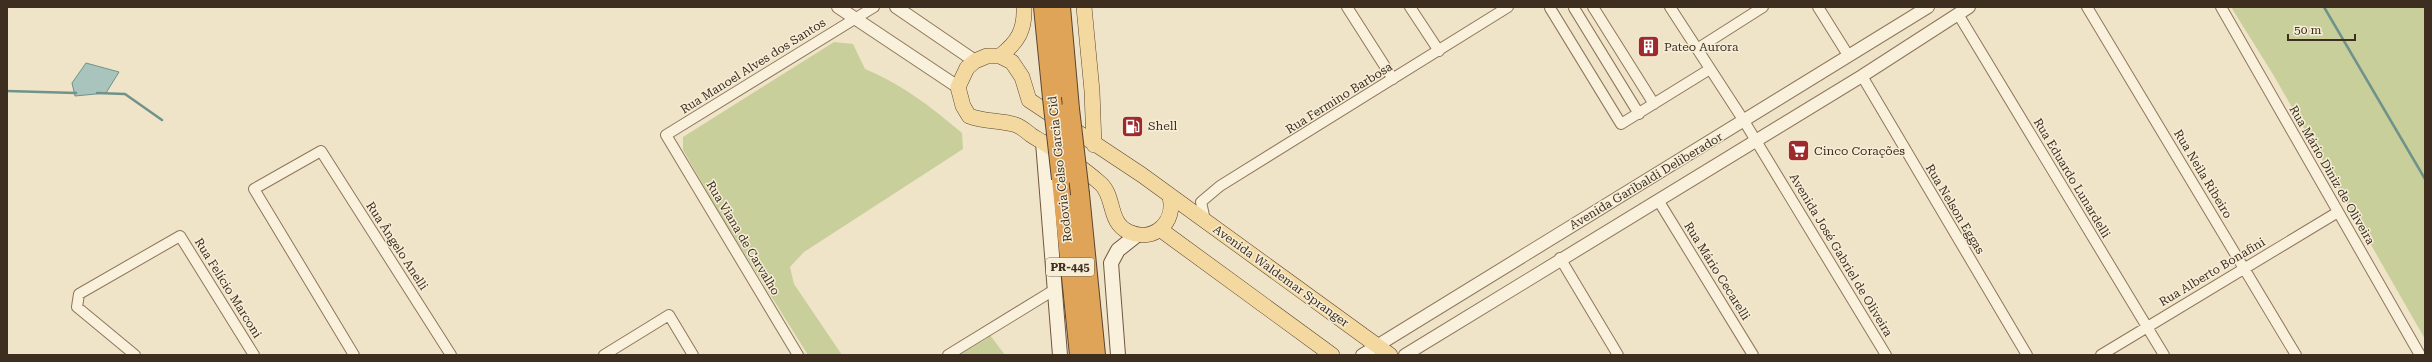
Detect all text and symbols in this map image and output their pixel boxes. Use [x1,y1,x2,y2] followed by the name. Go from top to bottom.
[678,15,828,117] street label: Rua Manoel Alves dos Santos
[2288,16,2355,42] scale bar
[2294,23,2321,37] text: 50 m
[1635,34,1661,60] building icon: Pateo Aurora
[1664,40,1739,54] place label: Pateo Aurora
[1283,59,1395,136] street label: Rua Fermino Barbosa
[1045,95,1075,243] street label: Rodovia Celso Garcia Cid
[2286,103,2378,247] street label: Rua Mário Diniz de Oliveira
[1119,113,1145,139] fuel station icon: Shell
[2031,116,2113,240] street label: Rua Eduardo Lunardelli
[1148,119,1177,133] place label: Shell
[2171,127,2235,221] street label: Rua Neila Ribeiro
[1567,130,1725,232] street label: Avenida Garibaldi Deliberador
[1786,138,1812,164] supermarket icon: Cinco Corações
[1814,144,1905,158] place label: Cinco Corações
[1923,162,1987,257] street label: Rua Nelson Eggas
[1787,171,1896,340] street label: Avenida José Gabriel de Oliveira
[703,178,783,298] street label: Rua Viana de Carvalho
[363,199,431,293] street label: Rua Ângelo Anelli
[1681,219,1753,323] street label: Rua Mário Cecarelli
[1210,222,1352,330] street label: Avenida Waldemar Spranger
[2157,235,2268,309] street label: Rua Alberto Bonafini
[192,236,264,341] street label: Rua Felício Marconi
[1046,258,1094,276] road number: PR-445

